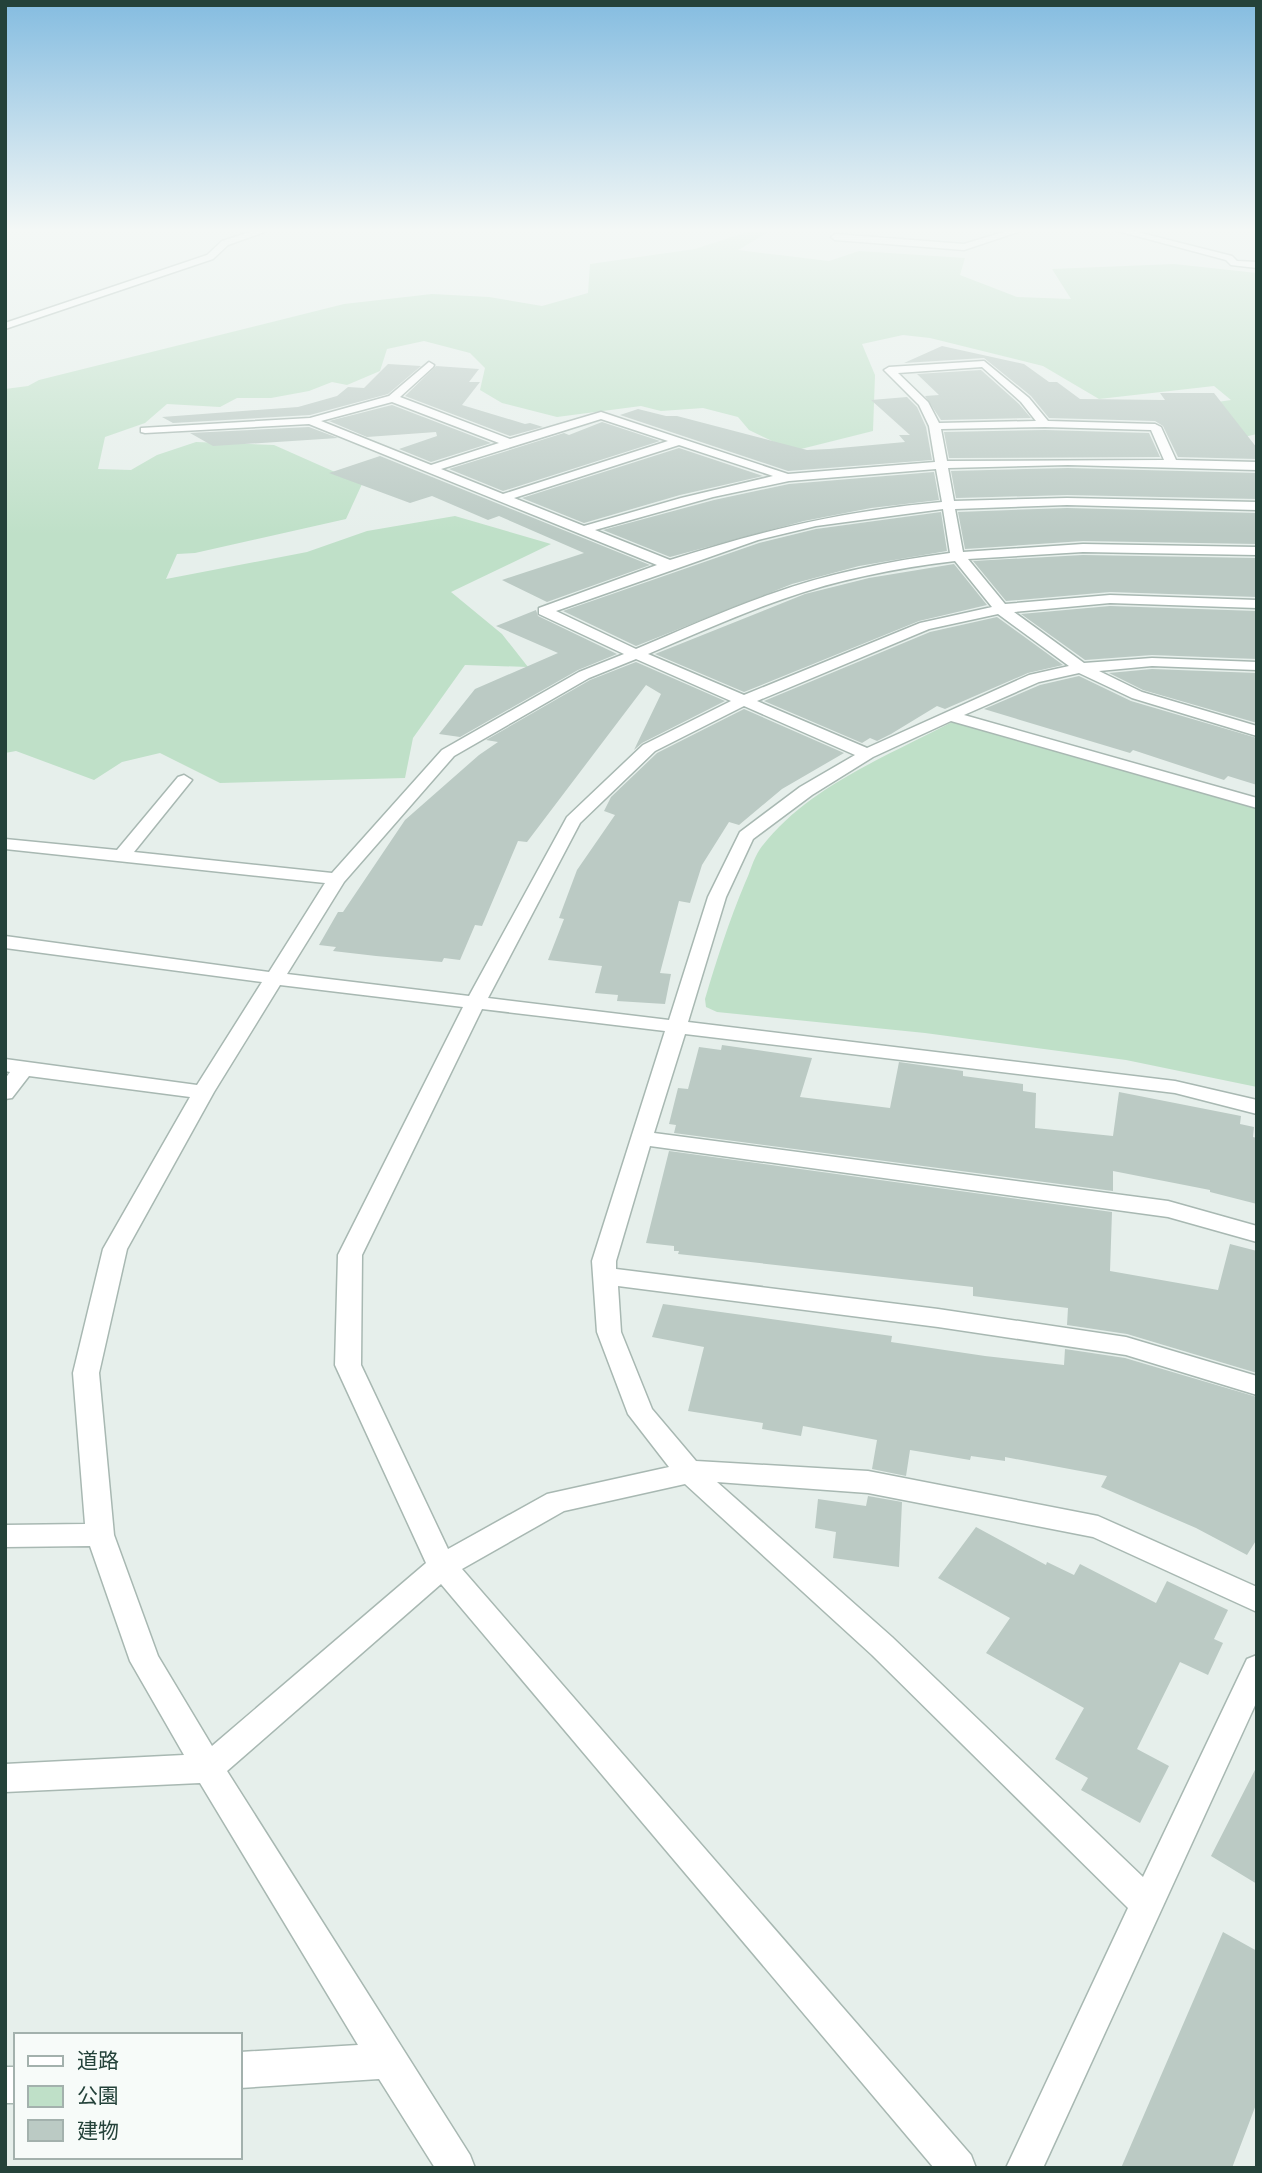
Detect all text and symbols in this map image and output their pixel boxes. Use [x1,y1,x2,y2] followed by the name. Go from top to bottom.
[14,2033,242,2159] legend
[77,2049,119,2076] text: 道路
[77,2084,119,2111] text: 公園
[77,2119,119,2146] text: 建物

